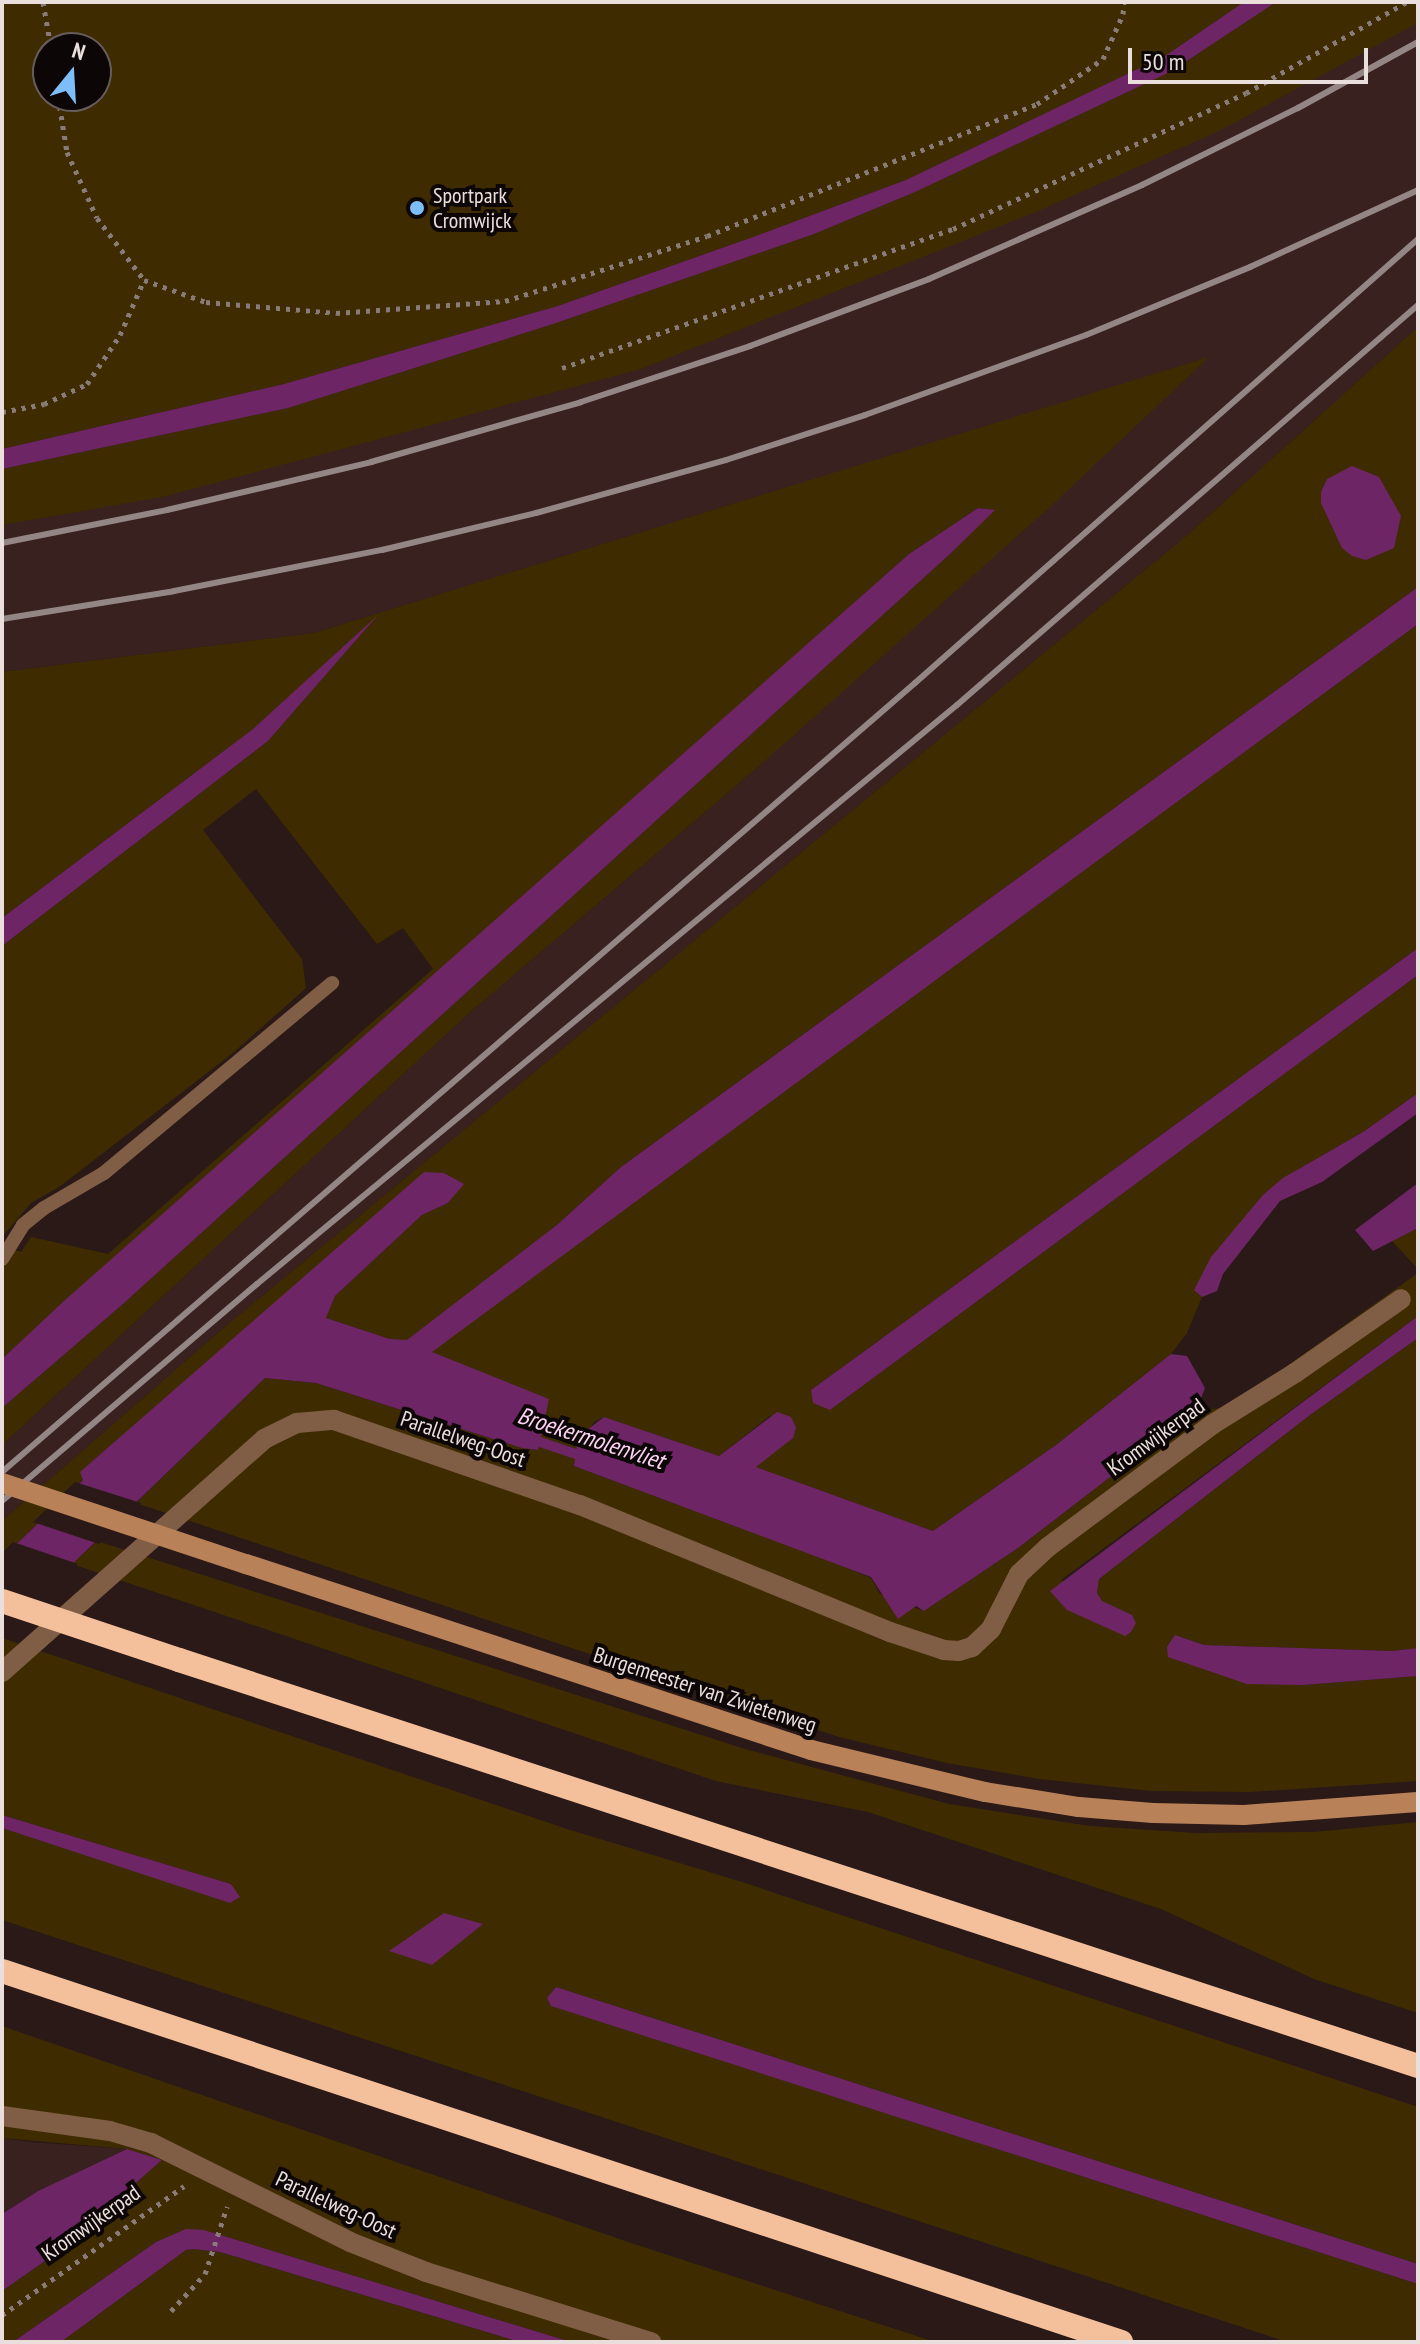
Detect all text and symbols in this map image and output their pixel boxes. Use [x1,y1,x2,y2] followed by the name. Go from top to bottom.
[32,32,112,112] north arrow
[1132,32,1372,82] scale bar
[69,36,89,66] text: N
[1142,46,1184,77] text: 50 m
[433,182,511,234] place label: Sportpark Cromwijck
[408,199,426,217] marker: Sportpark Cromwijck
[1102,1393,1210,1481] street label: Kromwijkerpad
[514,1401,668,1475] water label: Broekermolenvliet
[397,1405,529,1473] street label: Parallelweg-Oost
[590,1641,820,1739] street label: Burgemeester van Zwietenweg
[271,2166,401,2244] street label: Parallelweg-Oost
[37,2179,145,2267] street label: Kromwijkerpad

